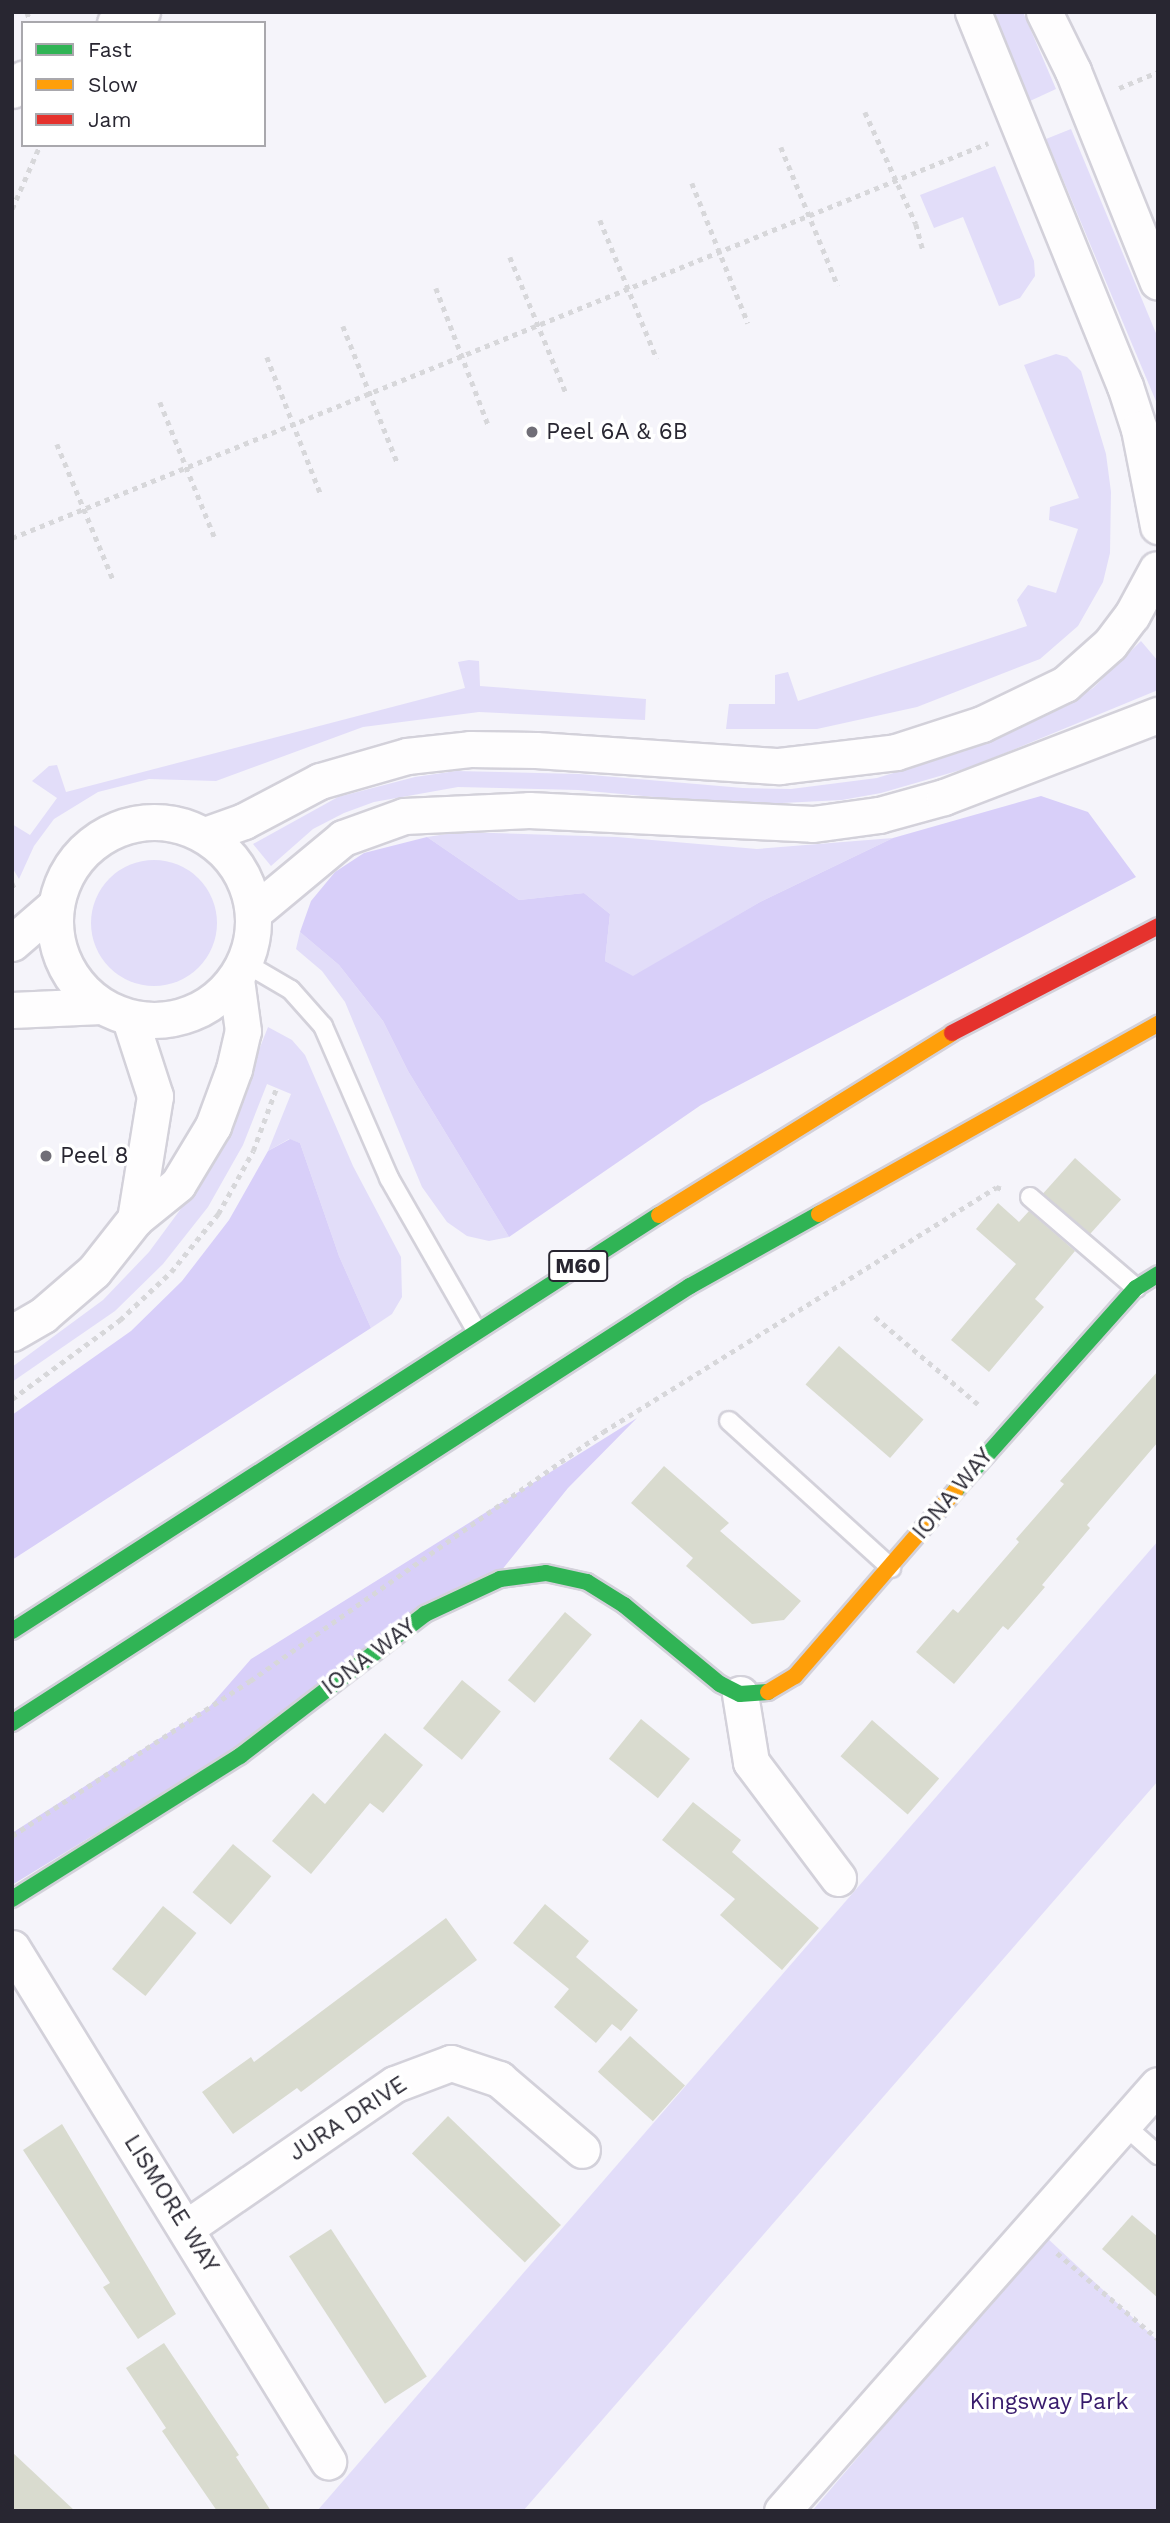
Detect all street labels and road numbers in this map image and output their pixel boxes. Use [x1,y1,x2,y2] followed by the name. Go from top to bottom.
[546,1248,610,1284] road number: M60
[906,1442,1000,1546] street label: IONA WAY
[316,1612,422,1702] street label: IONA WAY
[284,2070,412,2168] street label: JURA DRIVE
[117,2130,225,2278] street label: LISMORE WAY

